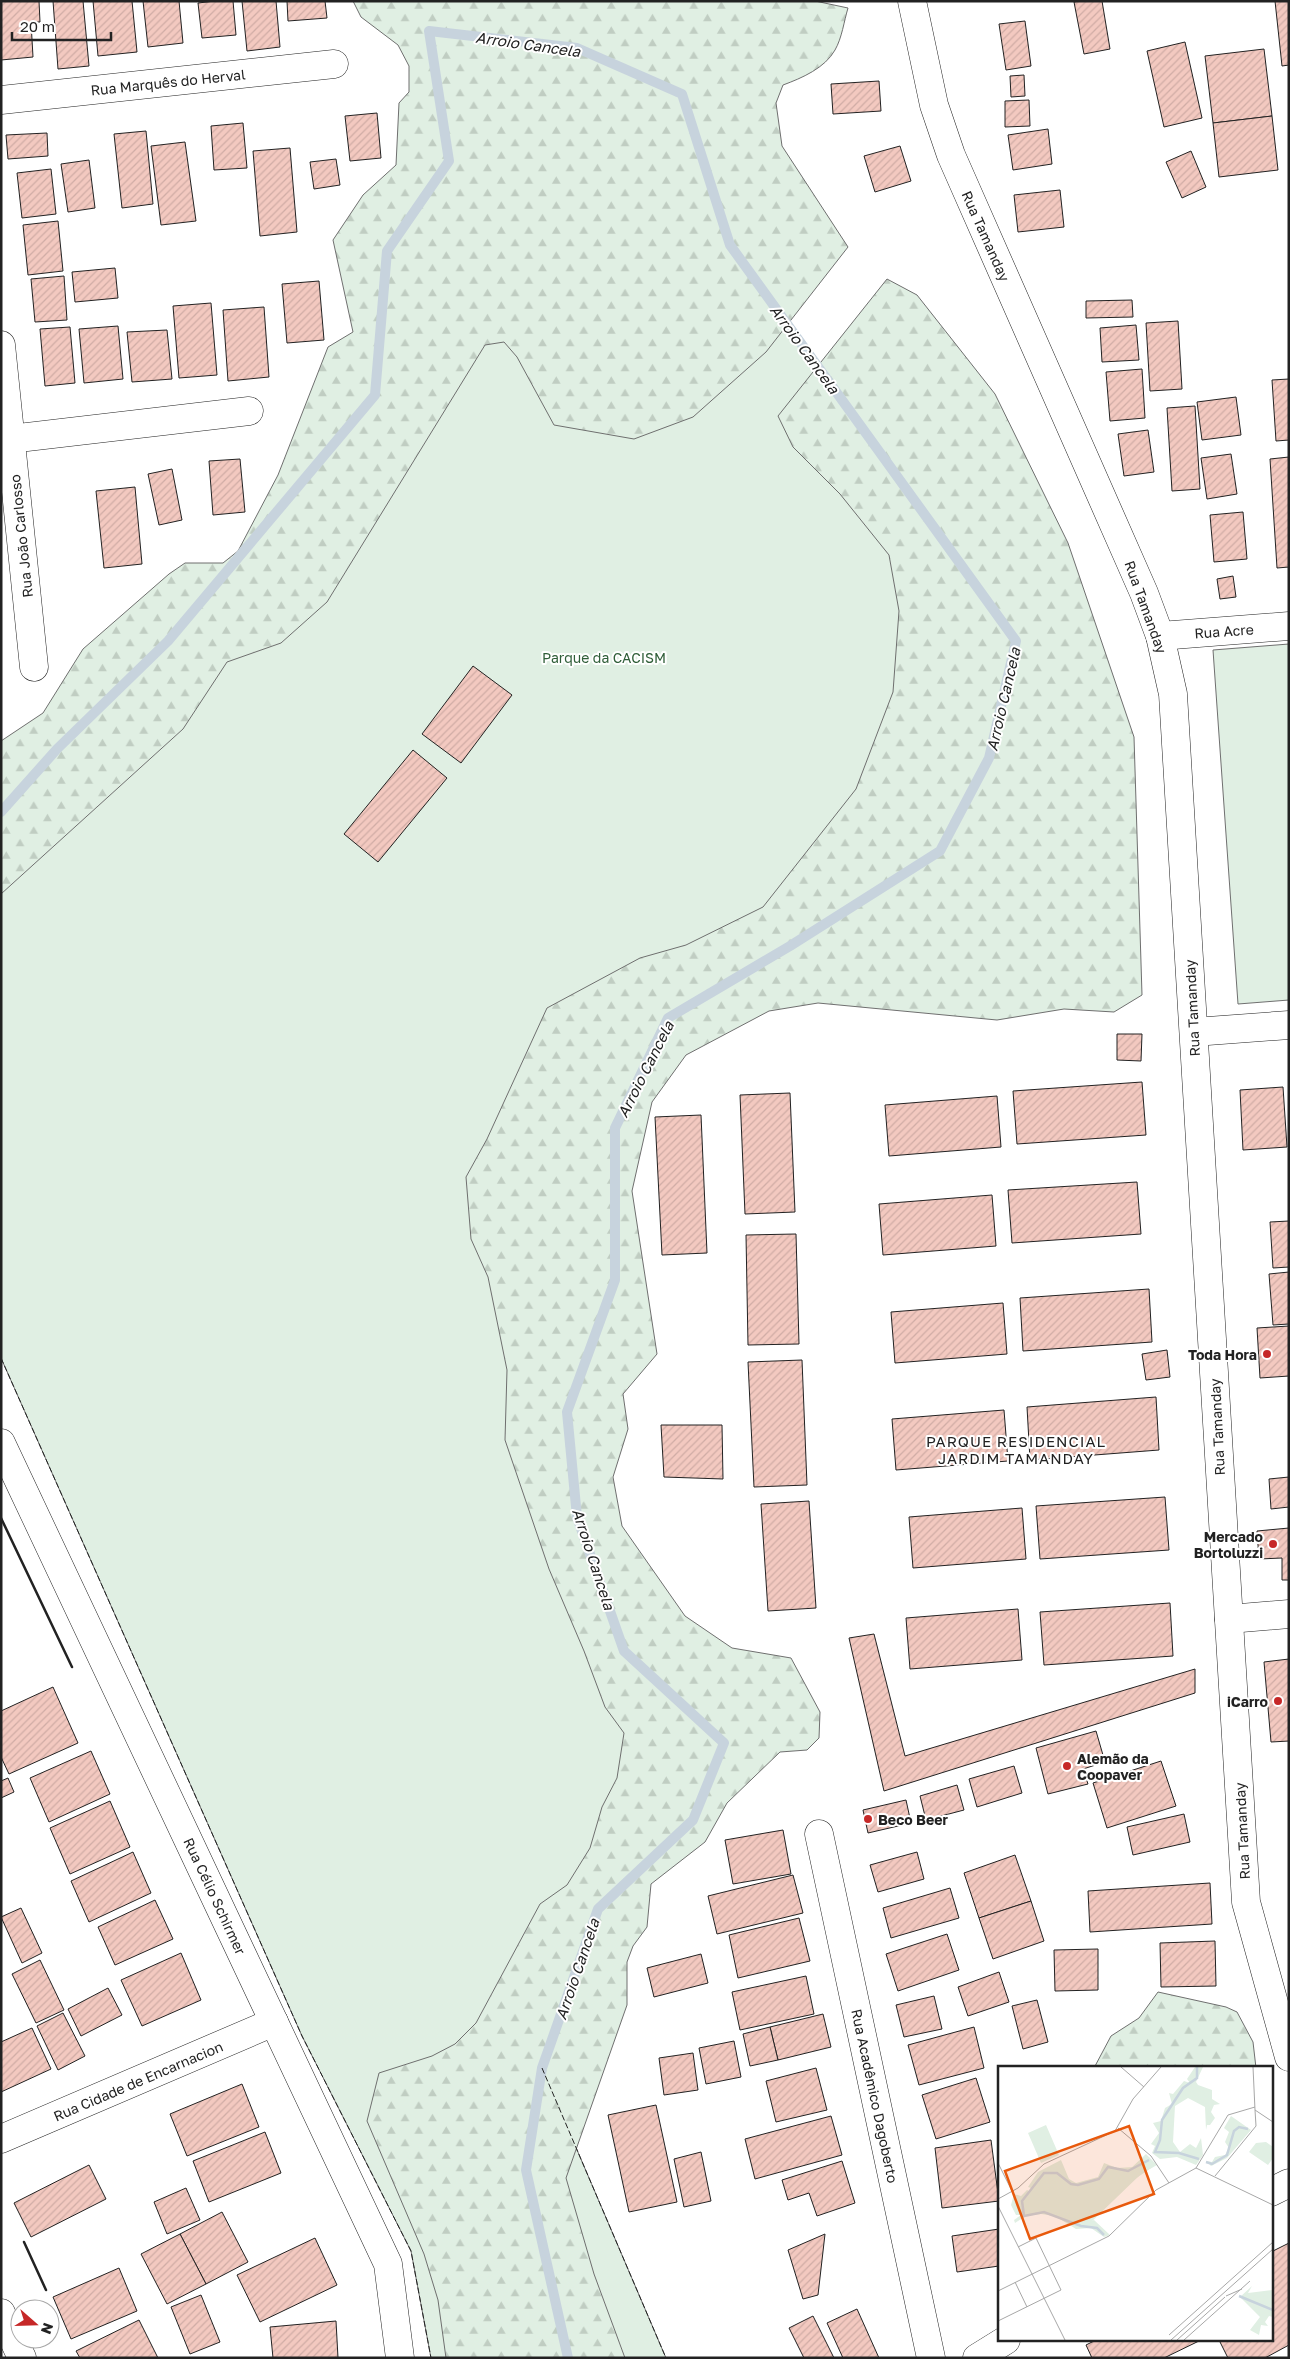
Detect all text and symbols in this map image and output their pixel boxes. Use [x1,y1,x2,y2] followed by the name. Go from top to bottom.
[12,10,111,42] scale bar
[20,17,55,35] text: 20 m
[475,28,582,60] water label: Arroio Cancela
[90,65,246,99] street label: Rua Marquês do Herval
[958,188,1014,284] street label: Rua Tamanday
[767,301,844,397] water label: Arroio Cancela
[6,473,36,599] street label: Rua João Carlosso
[1121,558,1171,656] street label: Rua Tamanday
[1194,620,1254,642] street label: Rua Acre
[982,645,1024,752] water label: Arroio Cancela
[542,649,666,666] park label: Parque da CACISM
[1181,959,1203,1057] street label: Rua Tamanday
[613,1017,677,1120] water label: Arroio Cancela
[1188,1346,1257,1363] place label: Toda Hora
[1261,1348,1273,1360] marker: Toda Hora
[1206,1378,1228,1476] street label: Rua Tamanday
[926,1432,1106,1467] district label: PARQUE RESIDENCIAL JARDIM TAMANDAY
[569,1506,619,1612] water label: Arroio Cancela
[1194,1528,1263,1561] place label: Mercado Bortoluzzi
[1267,1538,1279,1550] marker: Mercado Bortoluzzi
[1227,1693,1268,1710] place label: iCarro
[1272,1695,1284,1707] marker: iCarro
[1077,1750,1149,1783] place label: Alemão da Coopaver
[1061,1760,1073,1772] marker: Alemão da Coopaver
[1231,1782,1253,1880] street label: Rua Tamanday
[878,1811,948,1828] place label: Beco Beer
[862,1813,874,1825] marker: Beco Beer
[180,1835,250,1958] street label: Rua Célio Schirmer
[551,1916,603,2022] water label: Arroio Cancela
[848,2007,902,2185] street label: Rua Acadêmico Dagoberto
[51,2038,225,2124] street label: Rua Cidade de Encarnacion
[998,2066,1272,2342] inset map
[10,2299,60,2349] north arrow
[38,2321,57,2337] text: N

